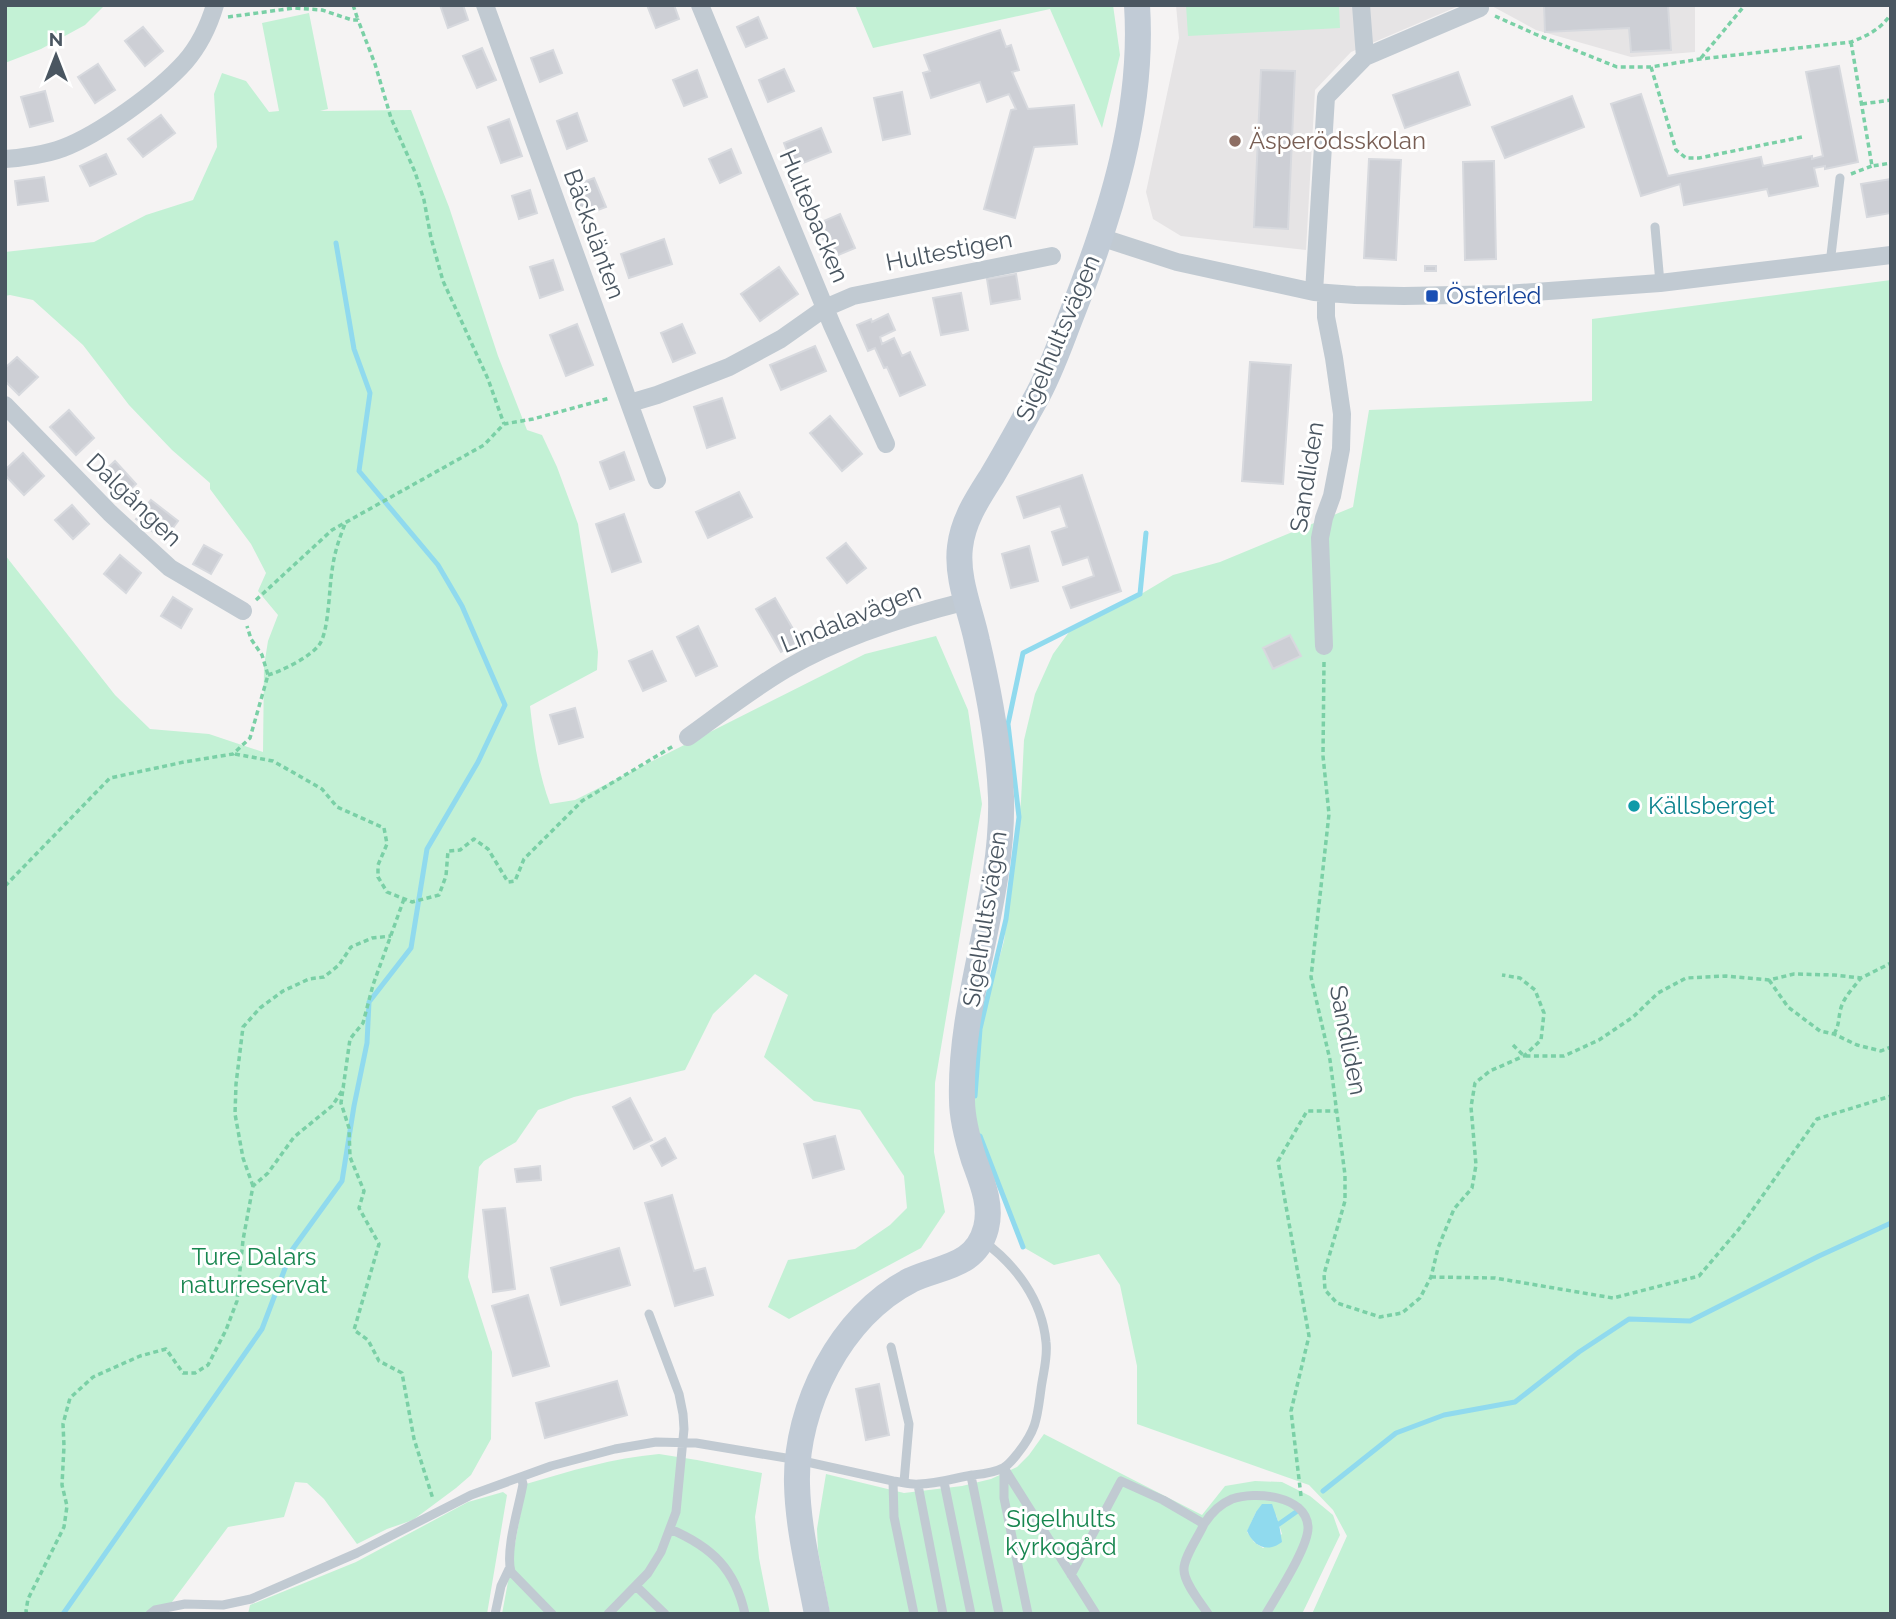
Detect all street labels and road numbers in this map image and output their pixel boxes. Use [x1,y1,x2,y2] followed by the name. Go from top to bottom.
[773,145,855,287] street label: Hultebacken
[558,165,631,303] street label: Bäckslänten
[883,224,1015,277] street label: Hultestigen
[1009,250,1106,425] street label: Sigelhultsvägen
[1283,420,1330,534] street label: Sandliden
[81,447,188,552] street label: Dalgången
[776,576,925,659] street label: Lindalavägen
[956,829,1013,1009] street label: Sigelhultsvägen
[1324,982,1373,1097] street label: Sandliden

